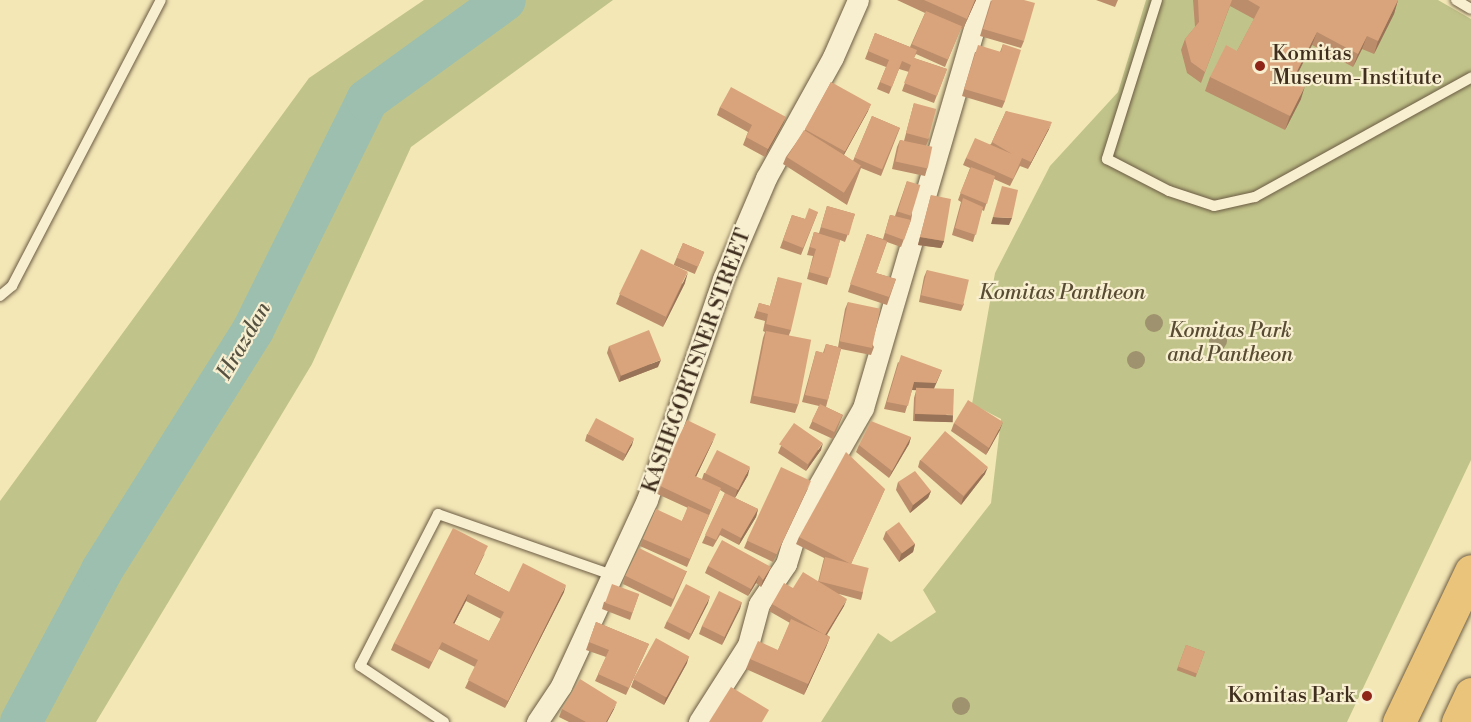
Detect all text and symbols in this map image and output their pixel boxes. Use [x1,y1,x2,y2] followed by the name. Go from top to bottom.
[1272,41,1442,91] place label: Komitas Museum-Institute
[1253,59,1267,73] marker: Komitas Museum-Institute
[637,226,757,496] street label: KASHEGORTSNER STREET
[979,280,1145,306] park label: Komitas Pantheon
[211,297,277,385] water label: Hrazdan
[1167,318,1293,368] park label: Komitas Park and Pantheon
[1227,683,1355,709] place label: Komitas Park
[1360,689,1374,703] marker: Komitas Park

